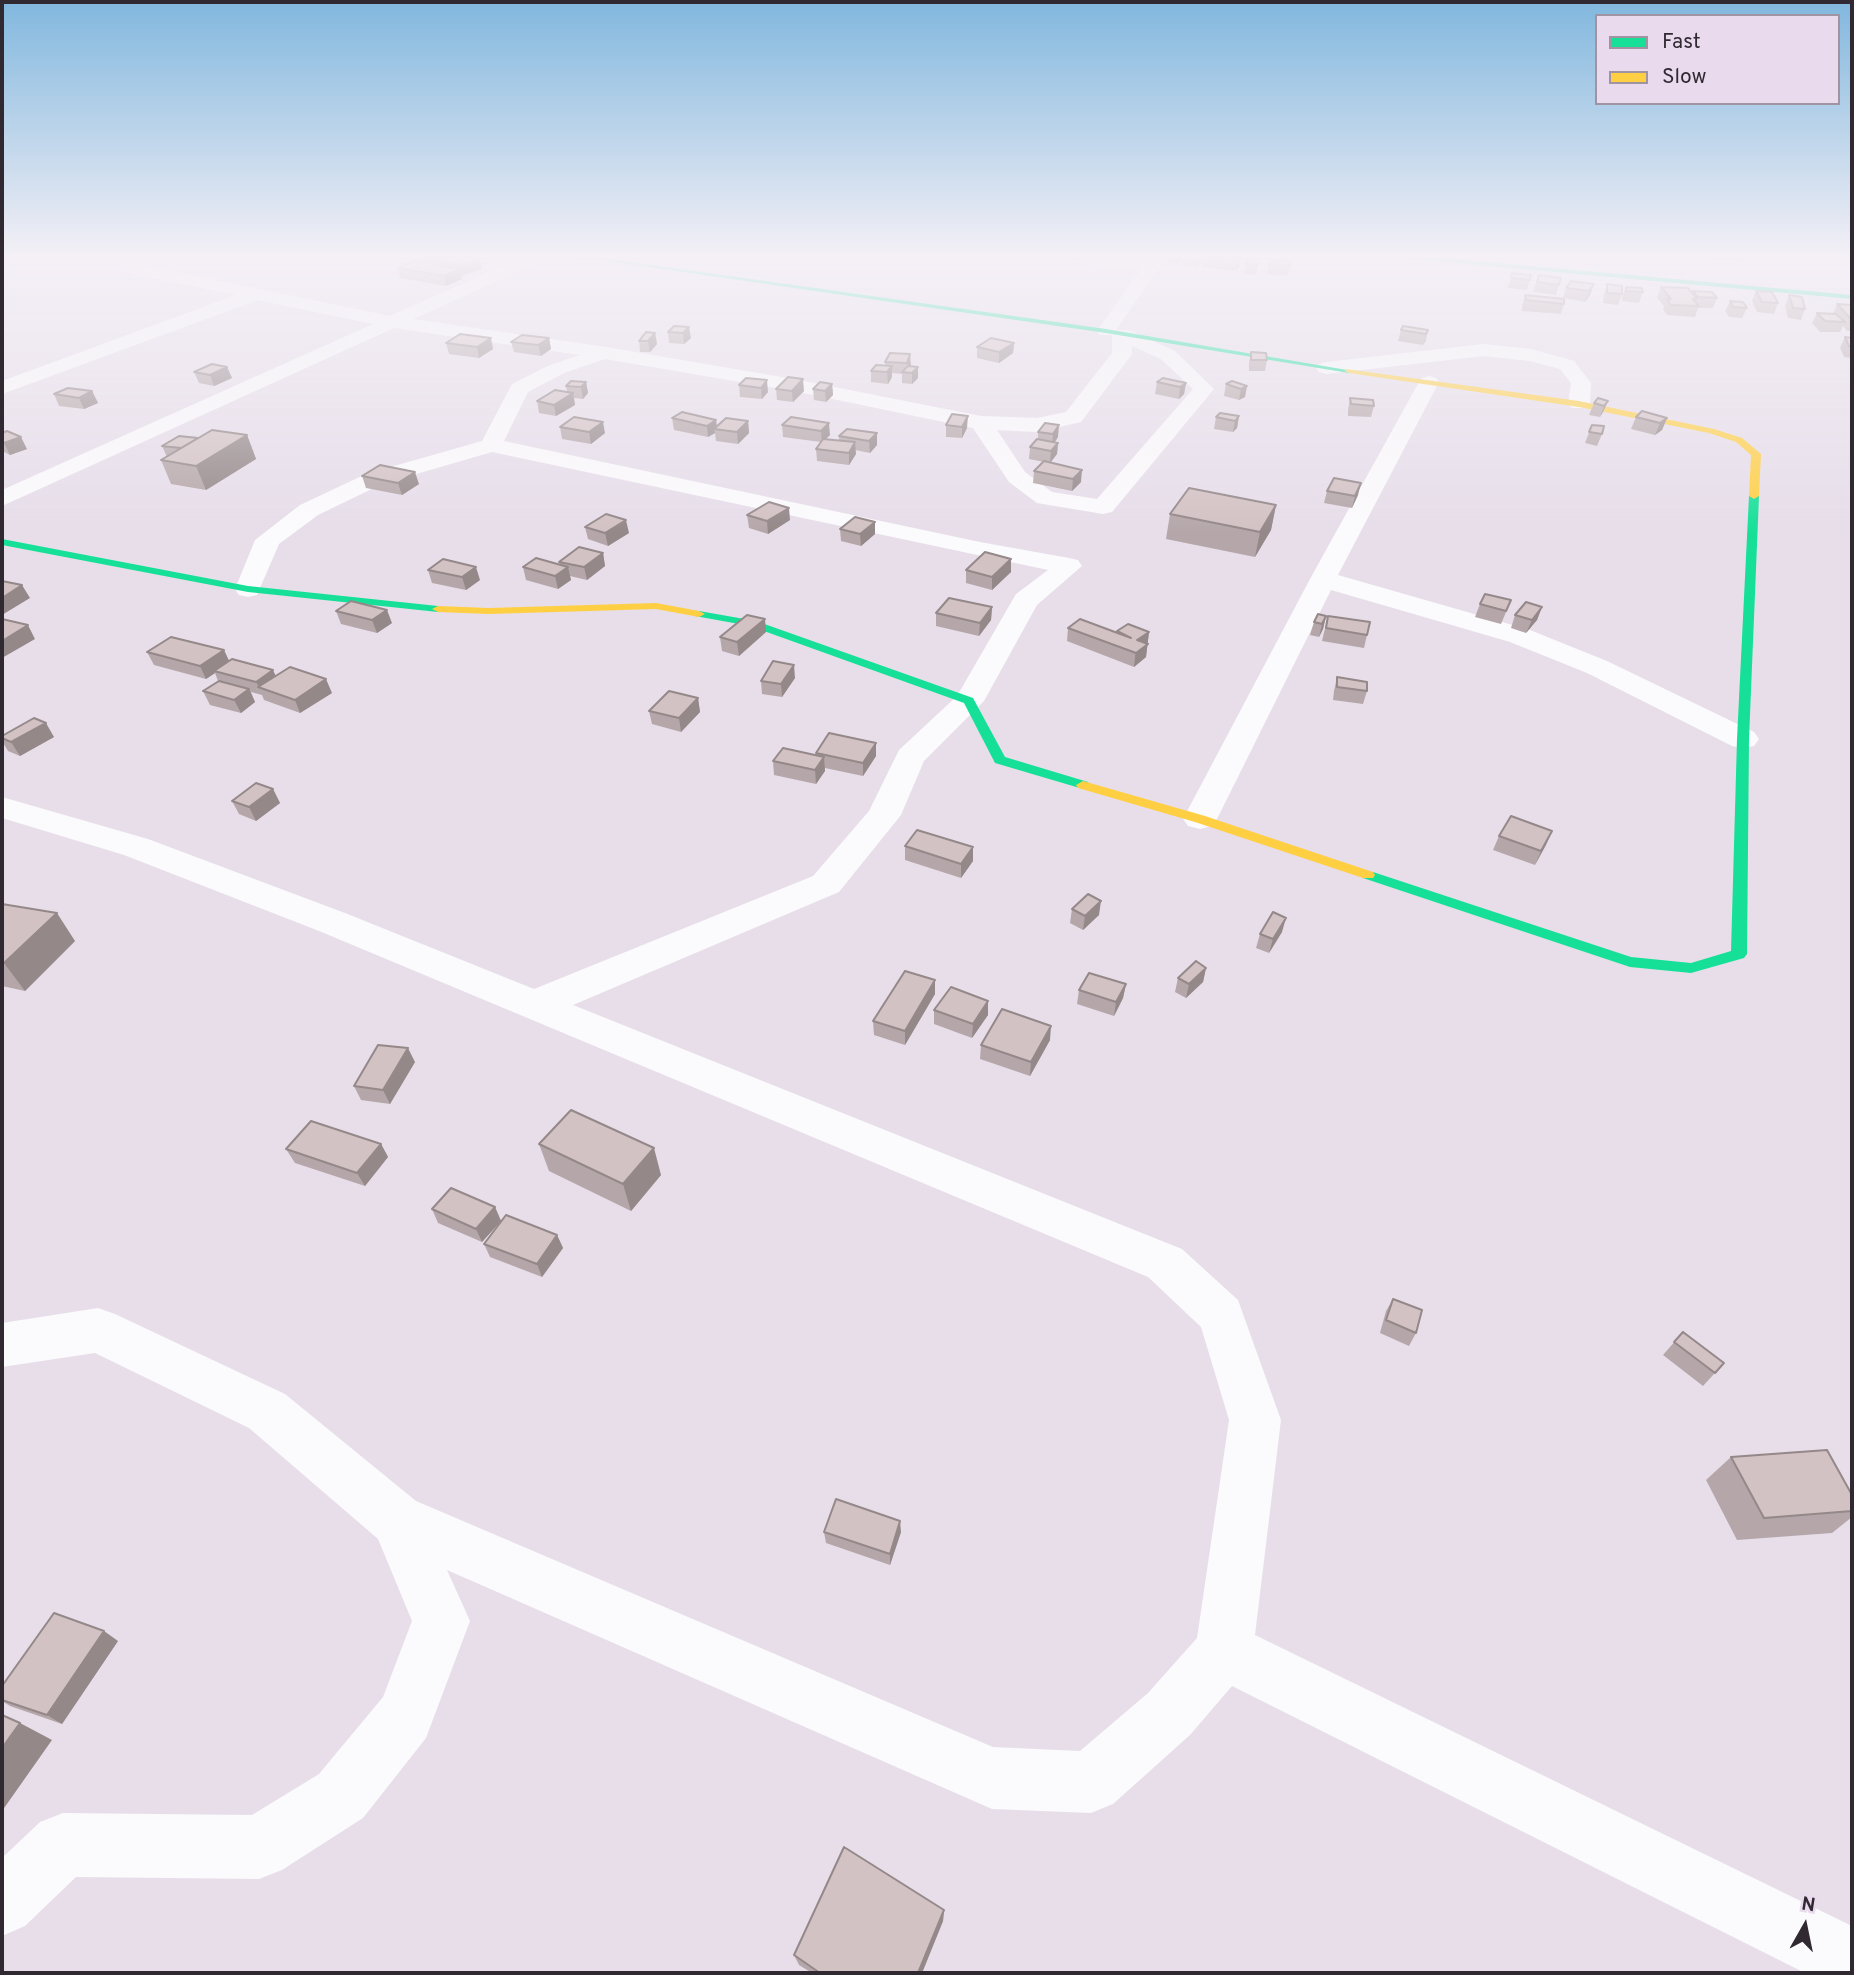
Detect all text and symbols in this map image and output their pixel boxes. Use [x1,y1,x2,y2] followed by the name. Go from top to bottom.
[1595,14,1840,105] legend
[1662,29,1701,56] text: Fast
[1662,64,1707,91] text: Slow
[1770,1891,1840,1961] north arrow
[1800,1892,1817,1918] text: N

